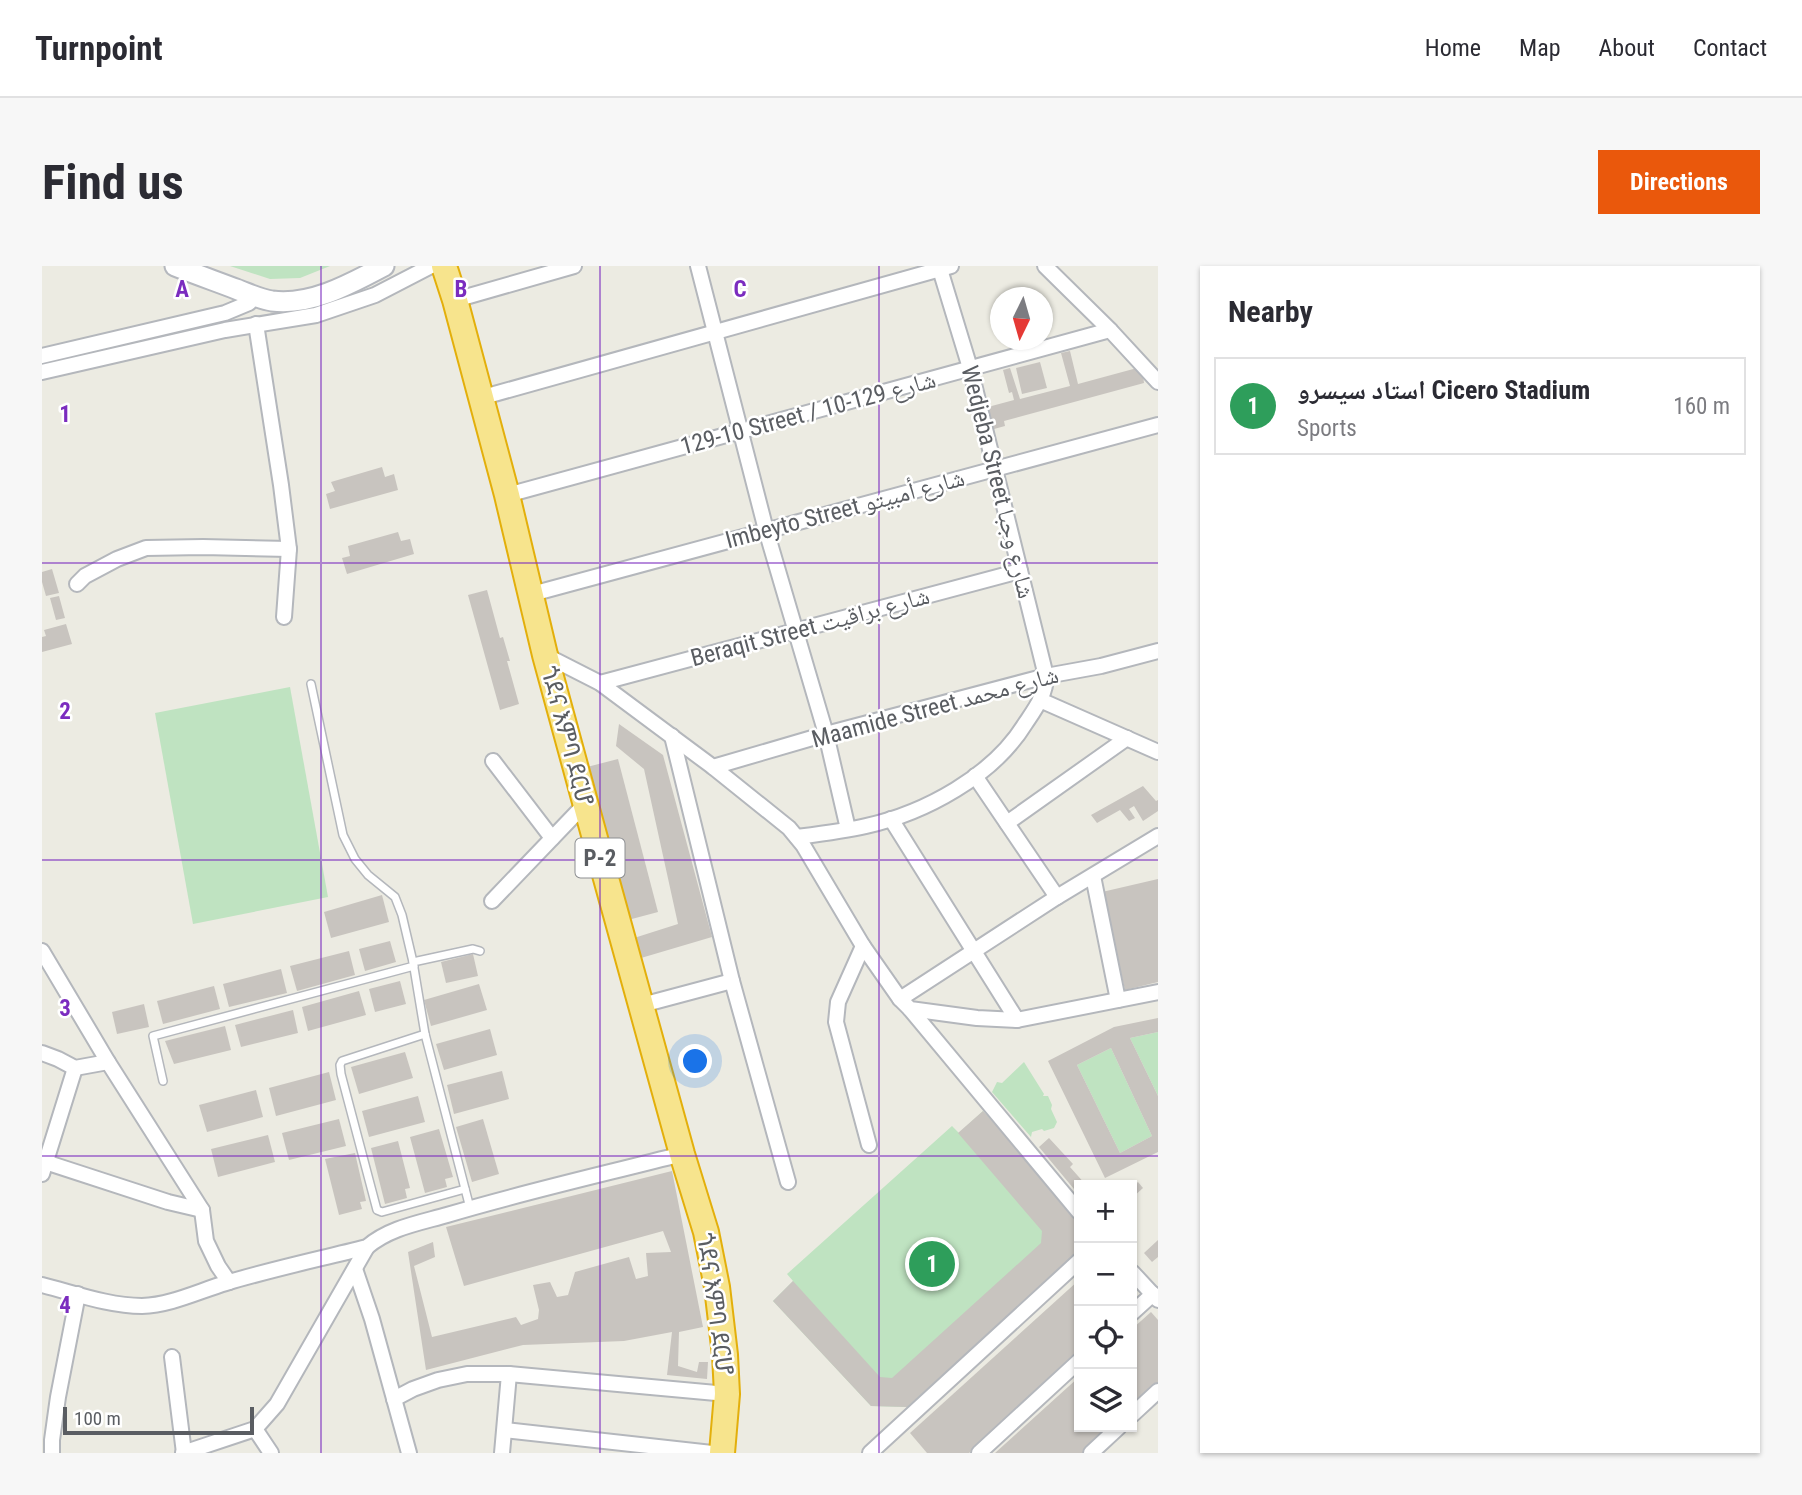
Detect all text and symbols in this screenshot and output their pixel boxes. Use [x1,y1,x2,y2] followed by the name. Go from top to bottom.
[35,29,163,68] text: Turnpoint
[1425,34,1481,62] text: Home
[1519,34,1561,62] text: Map
[1599,34,1655,62] text: About
[1693,34,1767,62] text: Contact
[1598,150,1760,214] button: Directions
[42,154,184,211] text: Find us
[175,276,189,303] text: A
[455,276,467,303] text: B
[733,276,747,303] text: C
[990,287,1053,350] north arrow
[1228,294,1313,329] text: Nearby
[955,363,1040,602] street label: Wedjeba Street شارع وجبا
[677,365,939,462] street label: 129-10 Street / شارع 129-10
[1297,375,1590,405] text: استاد سيسرو Cicero Stadium
[1247,393,1259,420] text: 1
[1673,393,1730,420] text: 160 m
[59,401,71,428] text: 1
[1297,415,1357,442] text: Sports
[722,464,968,555] street label: Imbeyto Street شارع أمبيتو
[688,582,933,673] street label: Beraqit Street شارع براقيت
[808,661,1062,754] street label: Maamide Street شارع محمد
[535,663,599,809] street label: ጎደና እምባ ደርሆ
[59,698,71,725] text: 2
[576,838,624,878] road number: P-2
[59,995,71,1022] text: 3
[678,1044,712,1078] your location
[1074,1180,1137,1432] map controls
[1074,1180,1137,1243] button: +
[691,1231,739,1377] street label: ጎደና እምባ ደርሆ
[909,1238,955,1290] pin: 1
[1074,1243,1137,1306] button: −
[59,1292,71,1319] text: 4
[1074,1306,1137,1369] button: locate
[1074,1369,1137,1432] button: layers
[63,1404,254,1436] scale bar
[74,1407,121,1430] text: 100 m

